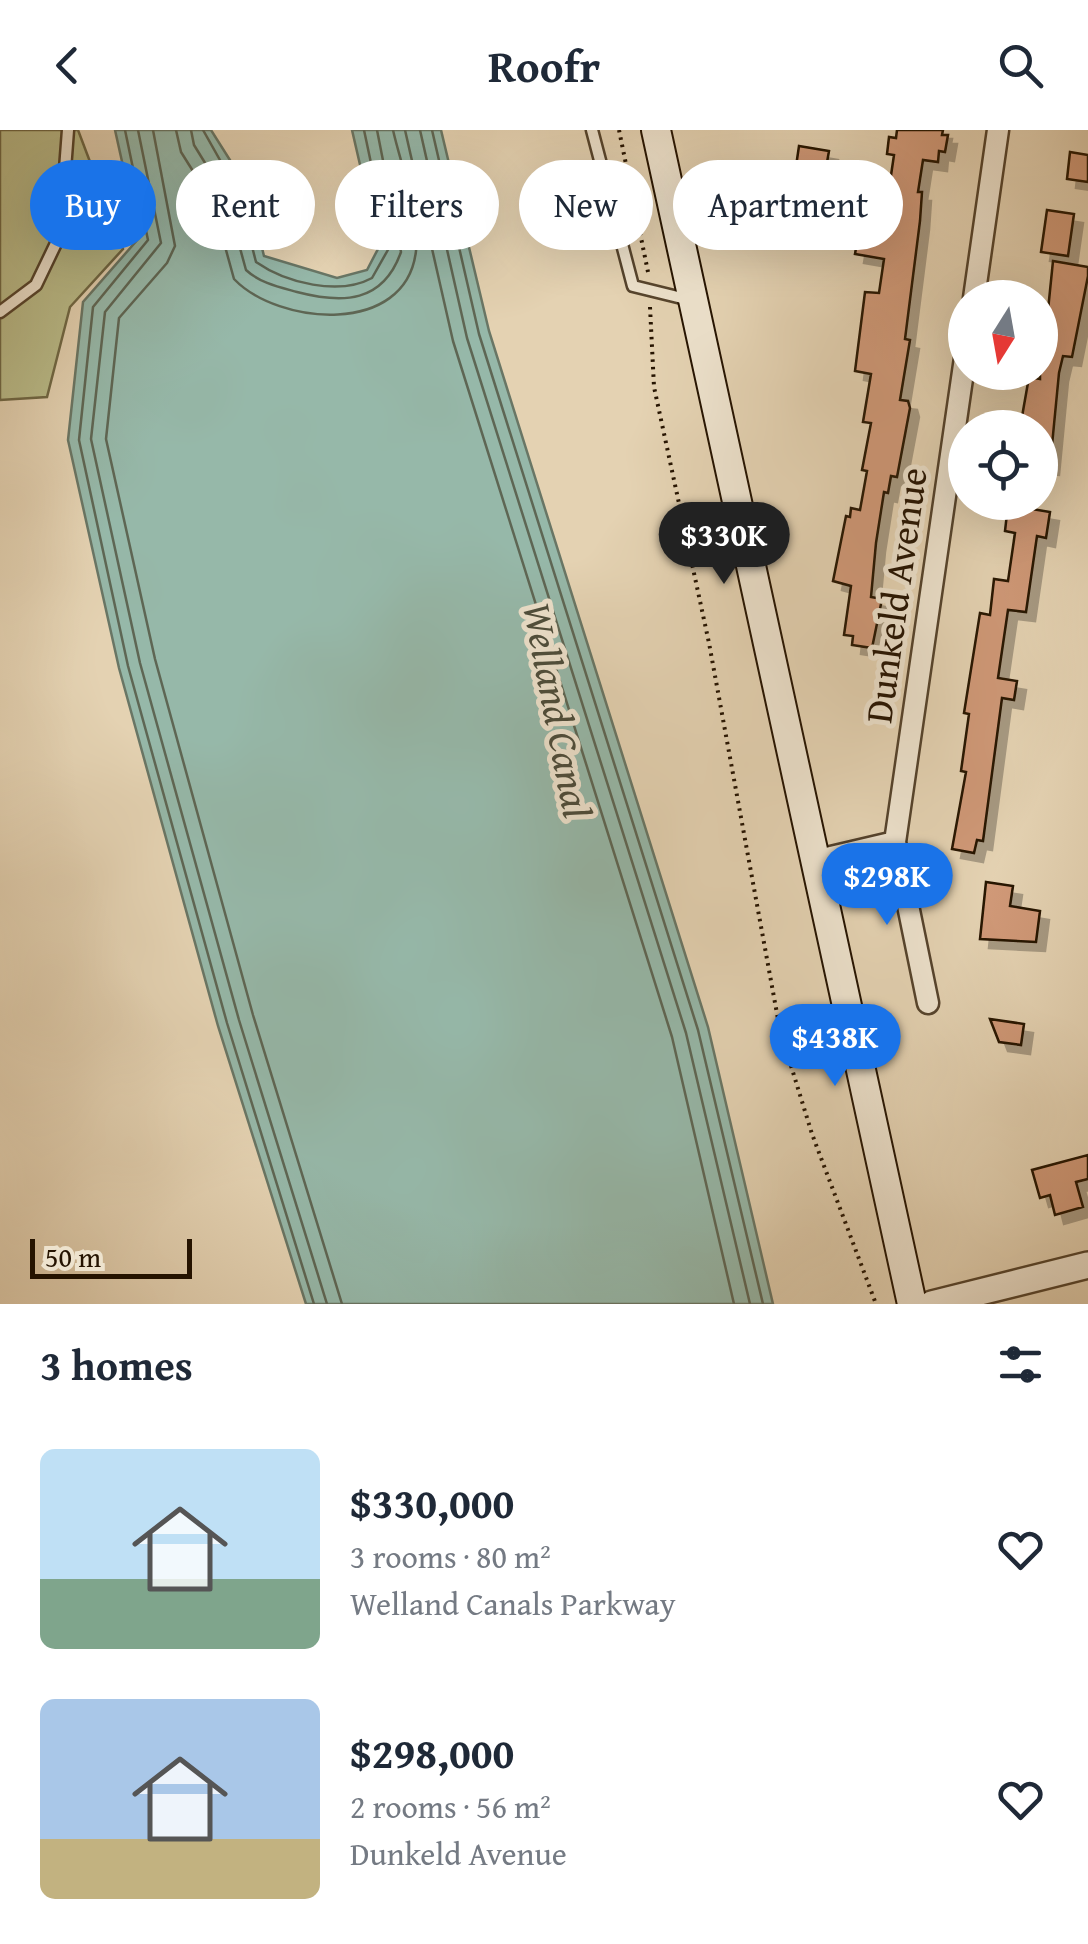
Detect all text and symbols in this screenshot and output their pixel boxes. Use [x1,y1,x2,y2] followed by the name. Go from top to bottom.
[488,33,600,98] text: Roofr
[40,38,95,93] icon: back
[993,38,1048,93] icon: search
[30,160,156,250] chip: Buy
[176,160,315,250] chip: Rent
[335,160,499,250] chip: Filters
[519,160,653,250] chip: New
[673,160,903,250] chip: Apartment
[948,280,1058,390] north arrow
[948,280,1058,520] map controls
[948,410,1058,520] button: locate
[849,464,941,726] street label: Dunkeld Avenue
[654,502,794,587] pin: $330K
[681,511,767,558] text: $330K
[508,597,608,823] water label: Welland Canal
[817,843,957,928] pin: $298K
[844,852,930,899] text: $298K
[765,1004,905,1089] pin: $438K
[792,1013,878,1060] text: $438K
[30,1234,192,1278] scale bar
[45,1236,101,1277] text: 50 m
[40,1334,193,1395] text: 3 homes
[993,1337,1048,1392] icon: filters
[350,1472,514,1533] text: $330,000
[120,1489,240,1609] icon: home
[993,1522,1048,1577] icon: heart
[350,1533,551,1580] text: 3 rooms · 80 m²
[350,1580,676,1627] text: Welland Canals Parkway
[350,1722,514,1783] text: $298,000
[120,1739,240,1859] icon: home
[993,1772,1048,1827] icon: heart
[350,1783,551,1830] text: 2 rooms · 56 m²
[350,1830,567,1877] text: Dunkeld Avenue

